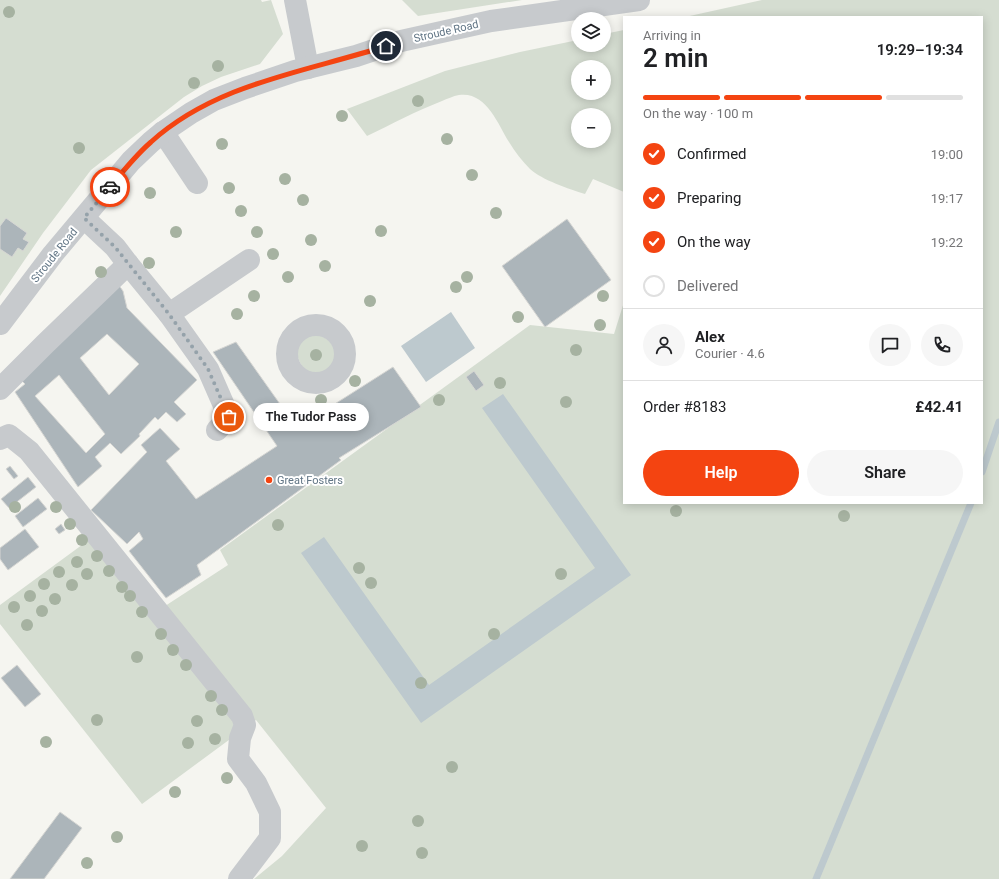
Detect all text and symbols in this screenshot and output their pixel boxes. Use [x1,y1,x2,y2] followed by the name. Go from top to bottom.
[571,12,611,148] map controls
[571,12,611,52] button: layers
[412,18,480,45] street label: Stroude Road
[643,28,701,43] text: Arriving in
[369,29,403,63] pin
[375,35,397,57] icon: home
[877,41,963,59] text: 19:29–19:34
[643,43,708,73] text: 2 min
[571,60,611,100] button: +
[643,106,753,121] text: On the way · 100 m
[571,108,611,148] button: −
[643,143,665,165] icon: check
[677,145,747,163] text: Confirmed
[931,147,963,162] text: 19:00
[90,167,130,207] courier
[99,176,121,198] icon: car
[643,187,665,209] icon: check
[677,189,741,207] text: Preparing
[931,191,963,206] text: 19:17
[29,226,80,285] street label: Stroude Road
[643,231,665,253] icon: check
[677,233,751,251] text: On the way
[931,235,963,250] text: 19:22
[677,277,739,295] text: Delivered
[643,324,685,366] button: person
[869,324,911,366] button: chat
[921,324,963,366] button: phone
[695,328,725,346] text: Alex
[695,346,765,361] text: Courier · 4.6
[643,398,726,416] text: Order #8183
[915,398,963,416] text: £42.41
[212,400,246,434] pin
[253,403,369,431] callout: The Tudor Pass
[218,406,240,428] icon: bag
[265,409,357,424] text: The Tudor Pass
[643,450,799,496] button: Help
[807,450,963,496] button: Share
[277,474,343,487] place label: Great Fosters
[264,475,274,485] marker: Great Fosters

